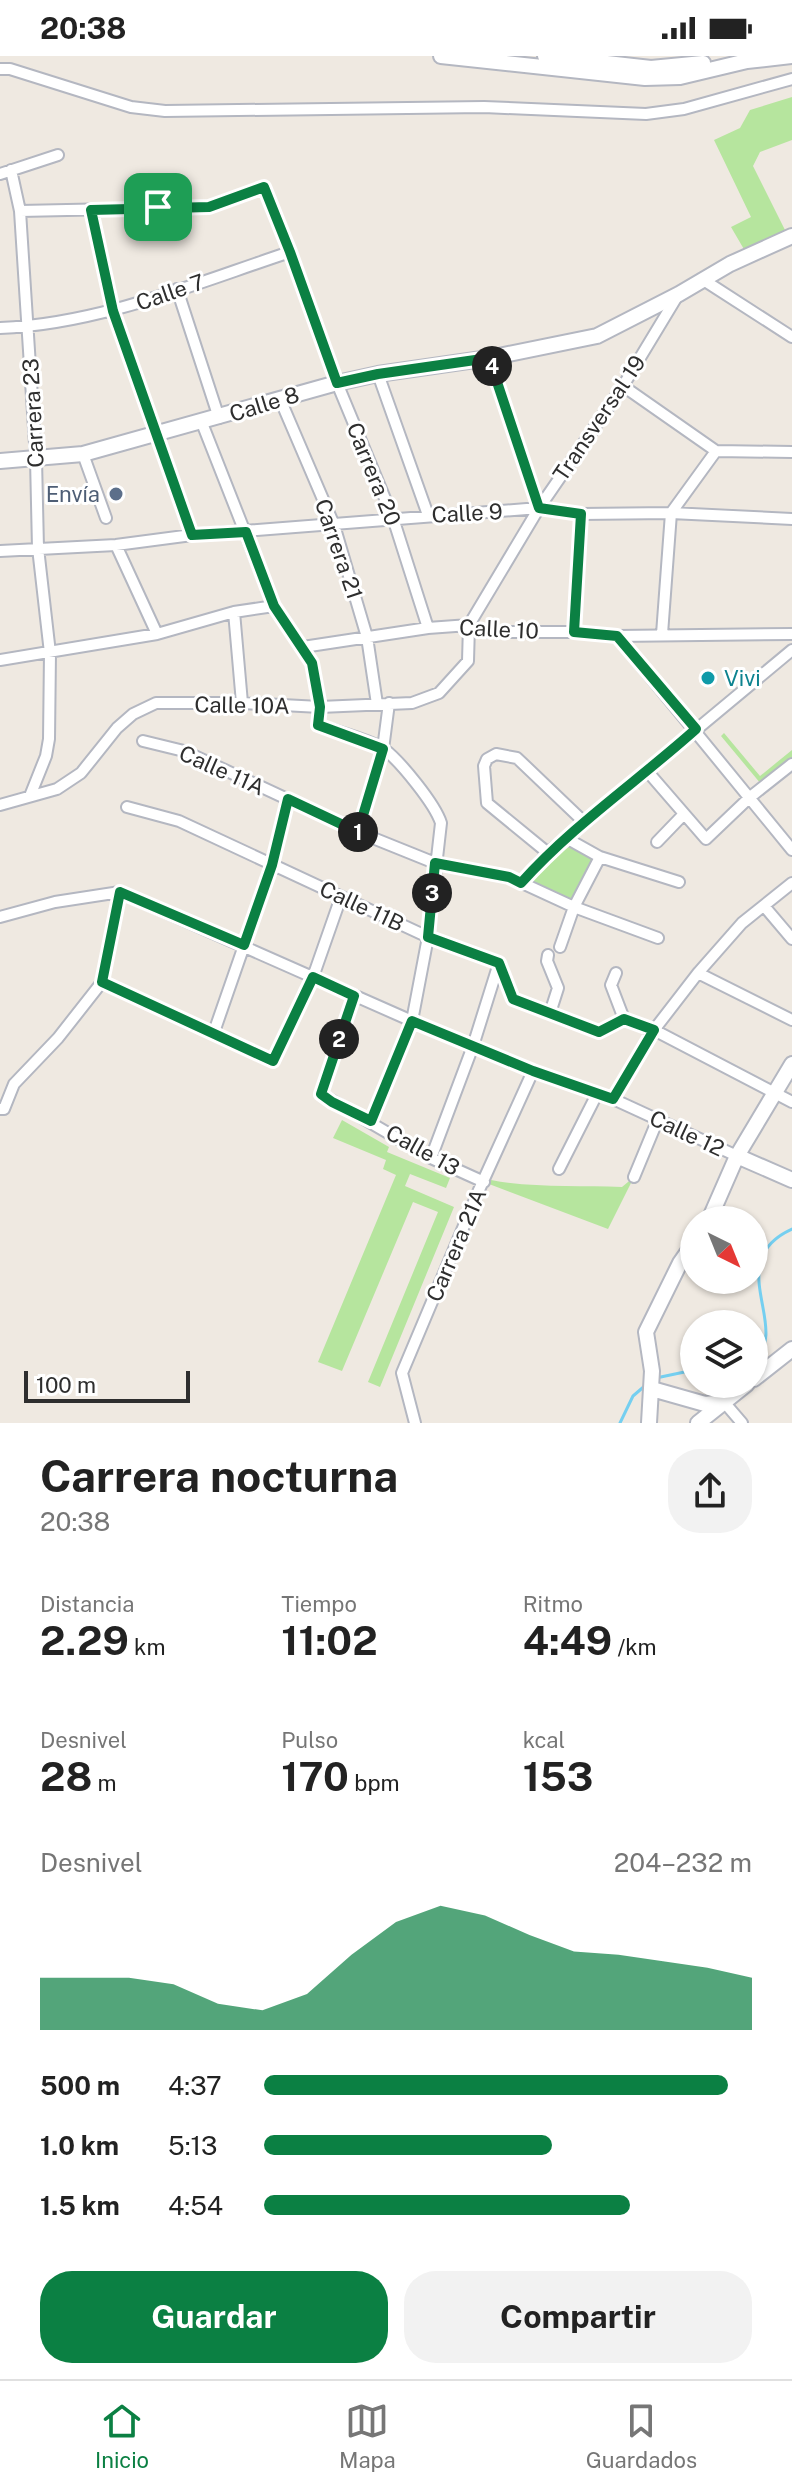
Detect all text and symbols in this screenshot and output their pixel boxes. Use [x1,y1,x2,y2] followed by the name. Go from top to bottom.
[40,10,126,46] text: 20:38
[124,173,192,241] pin
[136,185,180,229] icon: arrive
[132,268,208,316] street label: Calle 7
[472,346,512,386] pin: 4
[547,350,651,486] street label: Transversal 19
[485,353,499,379] text: 4
[17,358,49,468] street label: Carrera 23
[226,381,302,427] street label: Calle 8
[342,419,406,529] street label: Carrera 20
[46,481,100,507] place label: Envía
[107,485,125,503] marker: Envía
[310,495,368,603] street label: Carrera 21
[431,498,503,528] street label: Calle 9
[459,614,539,644] street label: Calle 10
[724,665,761,691] place label: Vivi
[699,669,717,687] marker: Vivi
[194,691,290,719] street label: Calle 10A
[175,740,269,800] street label: Calle 11A
[338,812,378,852] pin: 1
[353,819,363,845] text: 1
[412,873,452,913] pin: 3
[316,875,408,937] street label: Calle 11B
[425,880,439,906] text: 3
[319,1019,359,1059] pin: 2
[332,1026,346,1052] text: 2
[646,1104,728,1162] street label: Calle 12
[382,1119,464,1181] street label: Calle 13
[421,1185,491,1305] street label: Carrera 21A
[680,1206,768,1294] north arrow
[680,1206,768,1398] map controls
[680,1310,768,1398] button: layers
[24,1367,190,1403] scale bar
[36,1372,96,1398] text: 100 m
[668,1449,752,1533] button: share
[40,1450,398,1502] text: Carrera nocturna
[40,1506,110,1537] text: 20:38
[40,1591,134,1617] text: Distancia
[281,1591,357,1617] text: Tiempo
[523,1591,583,1617] text: Ritmo
[40,1617,129,1664] text: 2.29
[281,1617,378,1664] text: 11:02
[523,1617,612,1664] text: 4:49
[129,1634,165,1660] text: km
[612,1634,657,1660] text: /km
[40,1727,127,1753] text: Desnivel
[281,1727,338,1753] text: Pulso
[523,1727,565,1753] text: kcal
[40,1753,92,1800] text: 28
[281,1753,349,1800] text: 170
[523,1753,593,1800] text: 153
[92,1770,117,1796] text: m
[349,1770,400,1796] text: bpm
[40,1847,143,1878] text: Desnivel
[614,1847,752,1878] text: 204–232 m
[40,2070,120,2101] text: 500 m
[168,2070,222,2101] text: 4:37
[40,2130,119,2161] text: 1.0 km
[168,2130,217,2161] text: 5:13
[40,2190,120,2221] text: 1.5 km
[168,2190,223,2221] text: 4:54
[40,2271,388,2363] button: Guardar
[404,2271,752,2363] button: Compartir
[95,2399,149,2473] tab: Inicio
[339,2399,396,2473] tab: Mapa
[586,2399,697,2473] tab: Guardados

